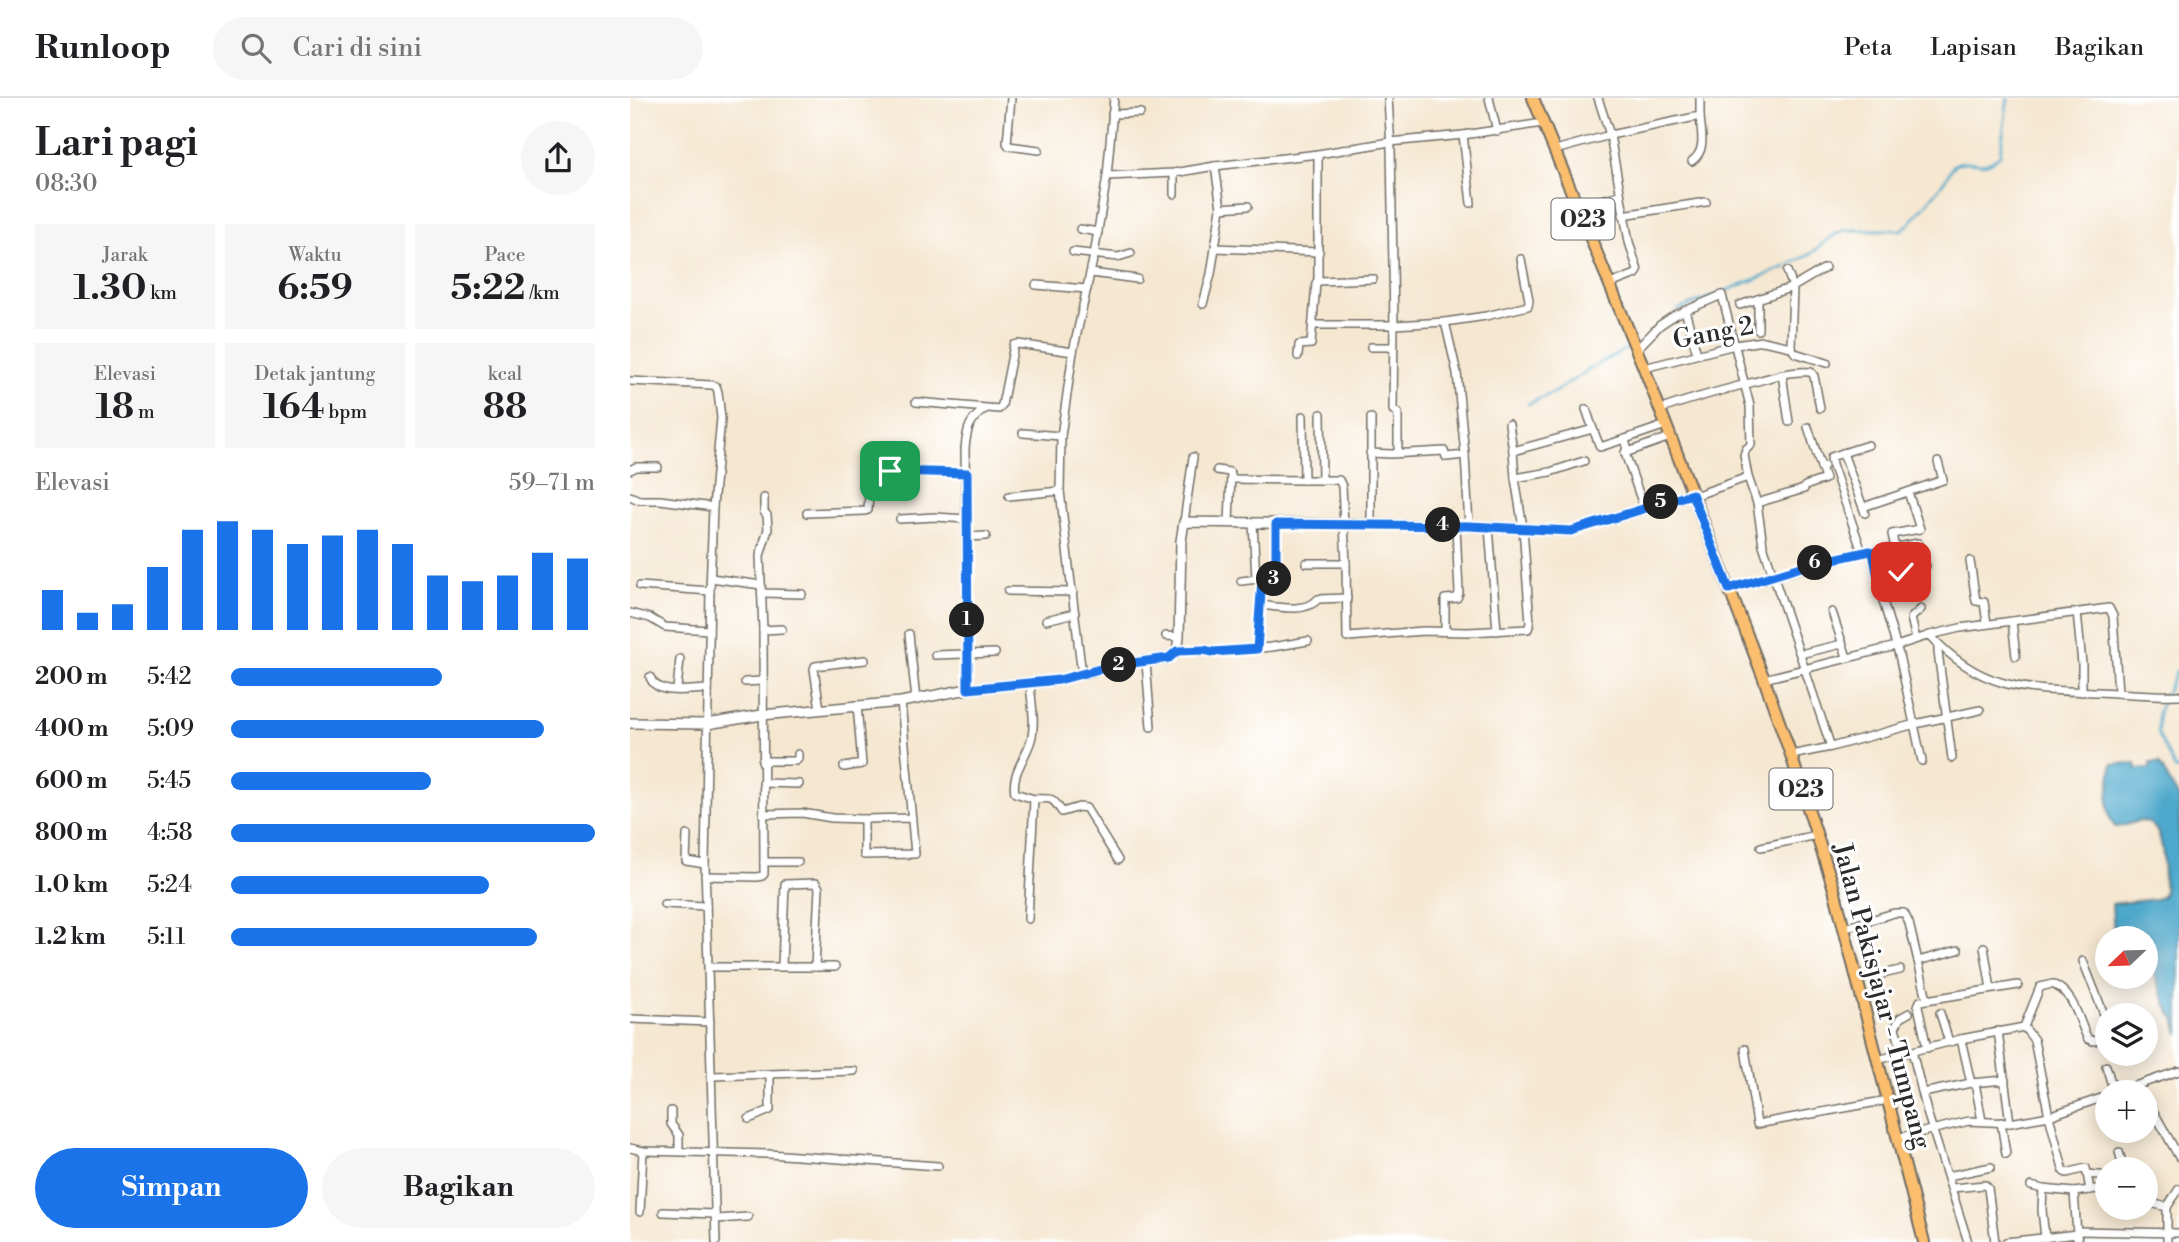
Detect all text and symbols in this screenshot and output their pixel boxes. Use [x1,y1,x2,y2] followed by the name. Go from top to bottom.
[213,17,703,80] search box
[35,28,171,69] text: Runloop
[237,29,275,67] icon: search
[293,32,422,64] text: Cari di sini
[1844,33,1892,63] text: Peta
[1930,33,2017,63] text: Lapisan
[2055,33,2144,63] text: Bagikan
[35,120,198,167] text: Lari pagi
[521,121,595,195] button: share
[35,170,98,198] text: 08:30
[1552,198,1614,239] road number: 023
[102,243,148,267] text: Jarak
[288,243,342,267] text: Waktu
[485,243,525,267] text: Pace
[73,267,146,310] text: 1.30
[277,267,353,310] text: 6:59
[450,267,525,310] text: 5:22
[146,281,177,305] text: km
[525,281,560,305] text: /km
[1670,310,1756,356] street label: Gang 2
[94,362,156,386] text: Elevasi
[255,362,375,386] text: Detak jantung
[488,362,522,386] text: kcal
[95,386,134,429] text: 18
[263,386,325,429] text: 164
[483,386,527,429] text: 88
[134,400,155,424] text: m
[325,400,367,424] text: bpm
[860,441,920,501] pin
[871,452,909,490] icon: arrive
[35,469,110,497] text: Elevasi
[509,469,595,497] text: 59–71 m
[1644,484,1678,520] pin: 5
[1655,489,1666,513] text: 5
[1426,508,1460,542] pin: 4
[1436,512,1449,536] text: 4
[1871,542,1931,602] pin
[1798,546,1832,580] pin: 6
[1809,550,1820,574] text: 6
[1882,553,1920,591] icon: check
[1256,561,1292,596] pin: 3
[1268,566,1279,590] text: 3
[950,602,984,638] pin: 1
[962,607,971,631] text: 1
[1102,648,1136,682] pin: 2
[1113,652,1124,676] text: 2
[35,663,107,691] text: 200 m
[147,663,192,691] text: 5:42
[35,715,108,743] text: 400 m
[147,715,194,743] text: 5:09
[35,767,108,795] text: 600 m
[147,767,191,795] text: 5:45
[1770,768,1832,810] road number: 023
[35,819,108,847] text: 800 m
[147,819,193,847] text: 4:58
[1826,839,1938,1153] street label: Jalan Pakisjajar - Tumpang
[35,871,108,899] text: 1.0 km
[147,871,192,899] text: 5:24
[35,923,106,951] text: 1.2 km
[147,923,185,951] text: 5:11
[2095,926,2158,989] north arrow
[2095,926,2158,1220] map controls
[2095,1003,2158,1066] button: layers
[2095,1080,2158,1143] button: +
[35,1148,308,1228] button: Simpan
[322,1148,595,1228] button: Bagikan
[2095,1157,2158,1220] button: −

